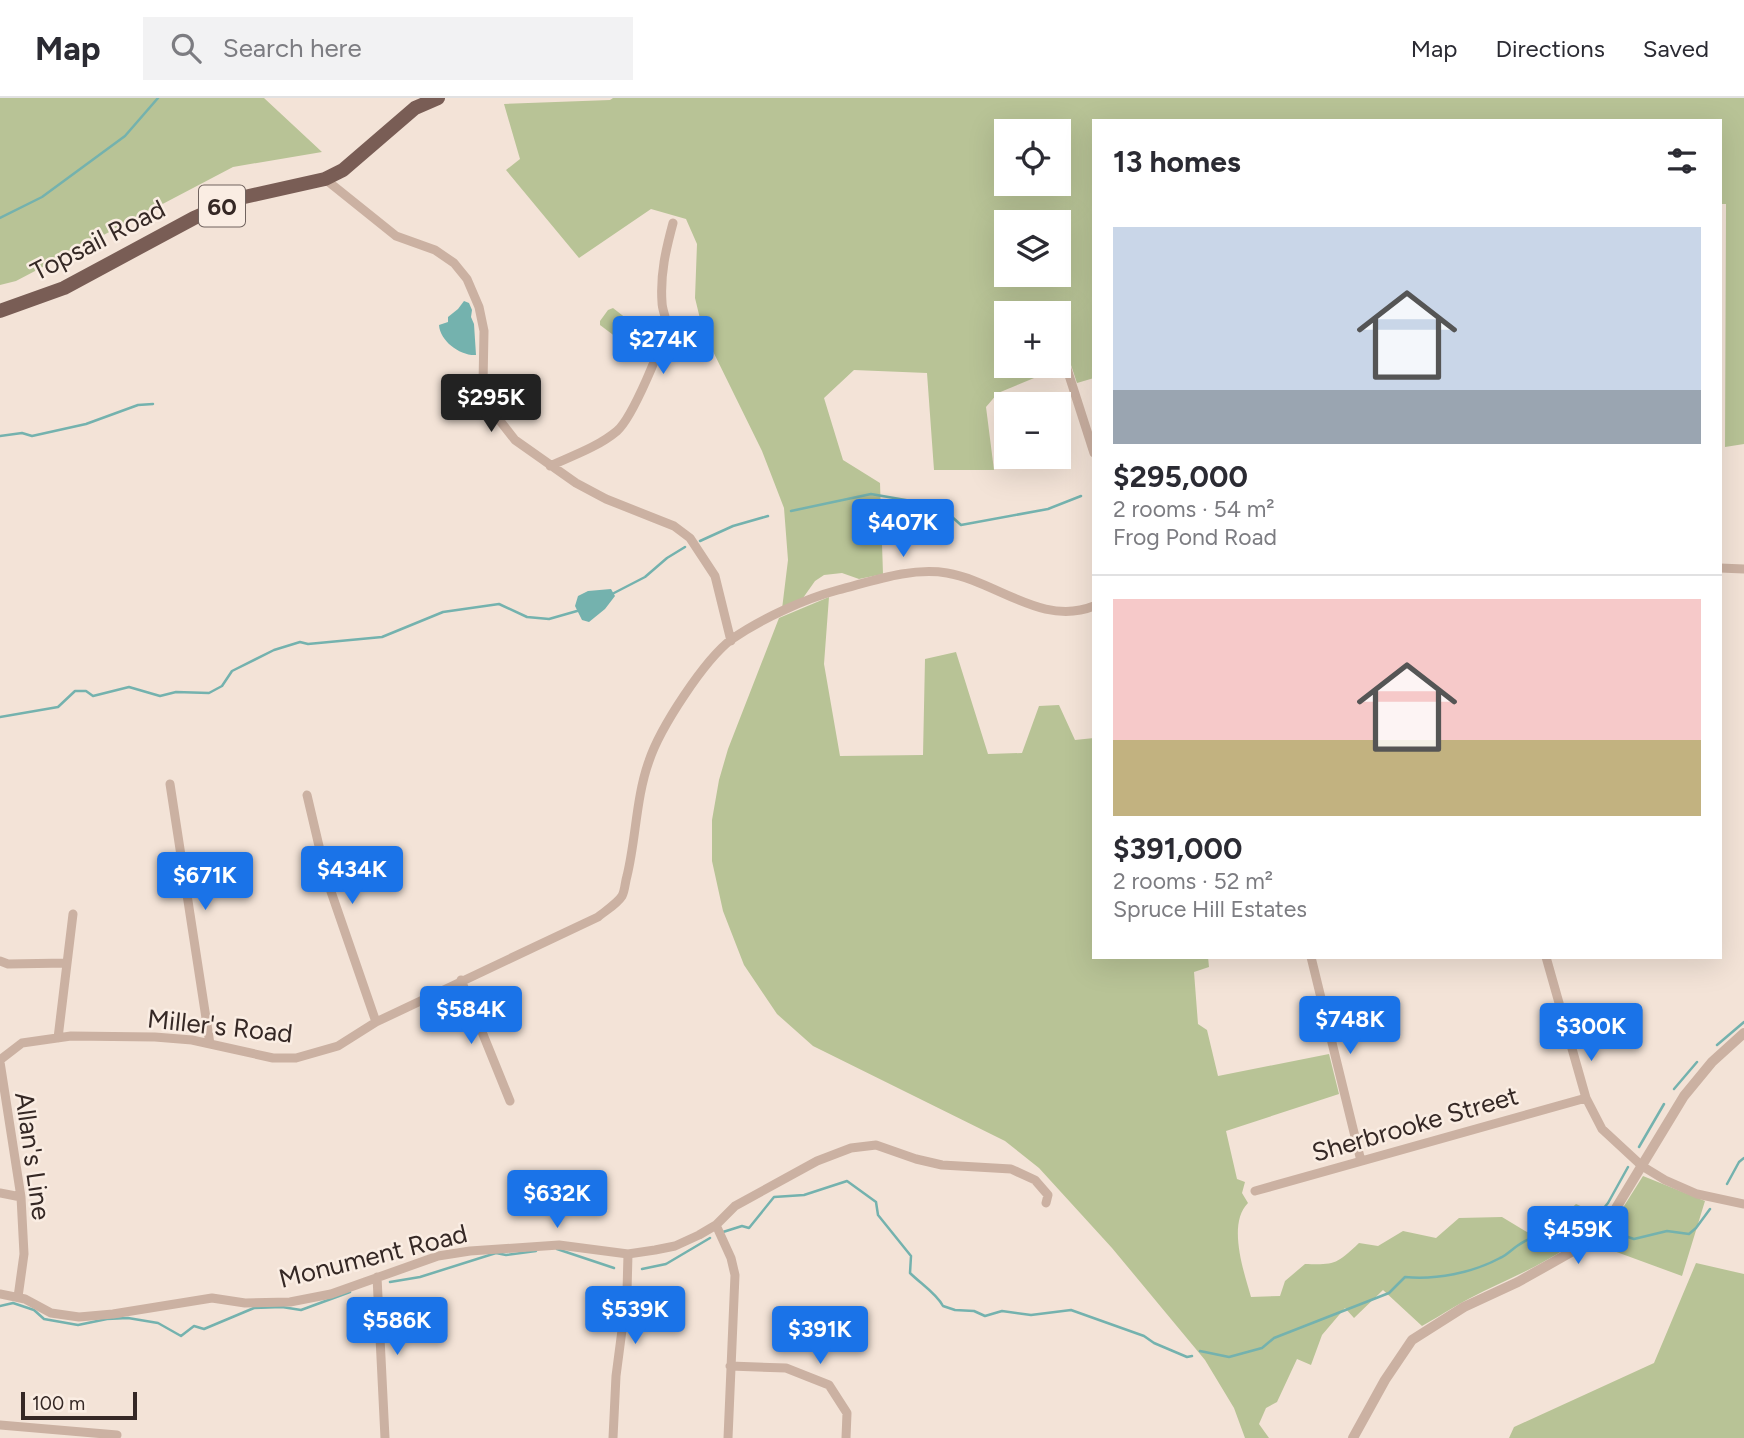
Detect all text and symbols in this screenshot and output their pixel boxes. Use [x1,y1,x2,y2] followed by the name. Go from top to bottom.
[143,17,633,80] search box
[35,29,101,68] text: Map
[167,29,205,67] icon: search
[223,32,362,64] text: Search here
[1411,34,1457,63] text: Map
[1495,34,1605,63] text: Directions
[1643,34,1709,63] text: Saved
[994,119,1071,469] map controls
[994,119,1071,196] button: locate
[1663,142,1701,180] icon: filters
[1113,143,1241,180] text: 13 homes
[199,186,245,226] road number: 60
[25,192,171,288] street label: Topsail Road
[994,210,1071,287] button: layers
[1344,272,1470,398] icon: home
[994,301,1071,378] button: +
[614,316,712,376] pin: $274K
[629,325,697,353] text: $274K
[442,374,540,434] pin: $295K
[457,383,525,411] text: $295K
[994,392,1071,469] button: −
[1113,458,1248,495] text: $295,000
[1113,495,1275,523] text: 2 rooms · 54 m²
[854,500,952,559] pin: $407K
[868,508,938,536] text: $407K
[1113,523,1277,551] text: Frog Pond Road
[1344,644,1470,770] icon: home
[1113,830,1242,867] text: $391,000
[303,846,401,906] pin: $434K
[156,852,254,912] pin: $671K
[317,855,387,883] text: $434K
[173,861,237,889] text: $671K
[1113,867,1273,895] text: 2 rooms · 52 m²
[1113,895,1307,923] text: Spruce Hill Estates
[422,986,520,1046] pin: $584K
[436,995,506,1023] text: $584K
[1301,996,1399,1056] pin: $748K
[146,1002,294,1050] street label: Miller's Road
[1542,1004,1640,1063] pin: $300K
[1315,1005,1385,1033] text: $748K
[1556,1012,1626,1040] text: $300K
[1308,1079,1522,1169] street label: Sherbrooke Street
[8,1090,58,1222] street label: Allan's Line
[508,1170,606,1230] pin: $632K
[523,1179,591,1207] text: $632K
[1529,1206,1627,1266] pin: $459K
[1543,1215,1613,1243] text: $459K
[275,1217,471,1295] street label: Monument Road
[586,1286,684,1346] pin: $539K
[601,1295,669,1323] text: $539K
[348,1298,446,1357] pin: $586K
[363,1306,431,1334] text: $586K
[771,1306,869,1366] pin: $391K
[788,1315,852,1343] text: $391K
[21,1389,136,1421] scale bar
[32,1392,85,1415] text: 100 m

